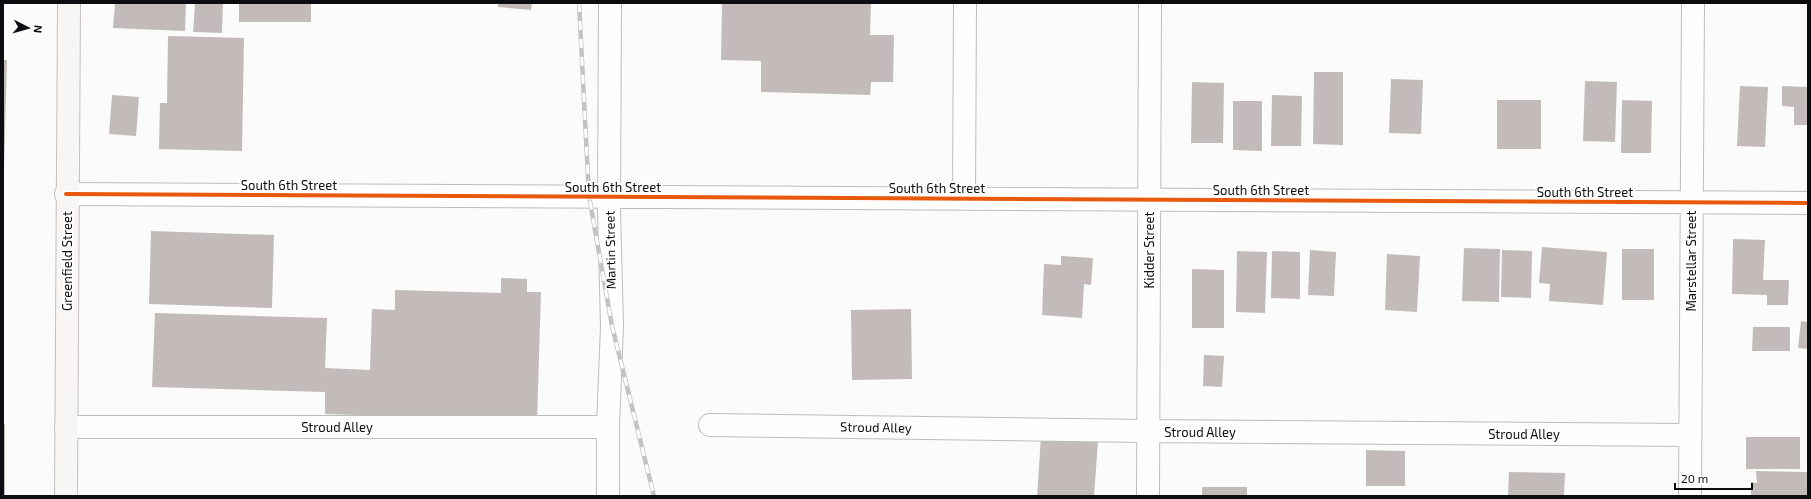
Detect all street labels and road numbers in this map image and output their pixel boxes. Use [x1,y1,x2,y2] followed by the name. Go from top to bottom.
[241,177,337,193] street label: South 6th Street
[565,179,661,195] street label: South 6th Street
[889,180,985,196] street label: South 6th Street
[1213,182,1309,198] street label: South 6th Street
[1537,184,1633,200] street label: South 6th Street
[1683,210,1699,312] street label: Marstellar Street
[59,211,75,311] street label: Greenfield Street
[601,211,619,289] street label: Martin Street
[1141,212,1157,288] street label: Kidder Street
[840,418,912,436] street label: Stroud Alley
[301,419,373,435] street label: Stroud Alley
[1164,424,1236,440] street label: Stroud Alley
[1488,426,1560,442] street label: Stroud Alley

